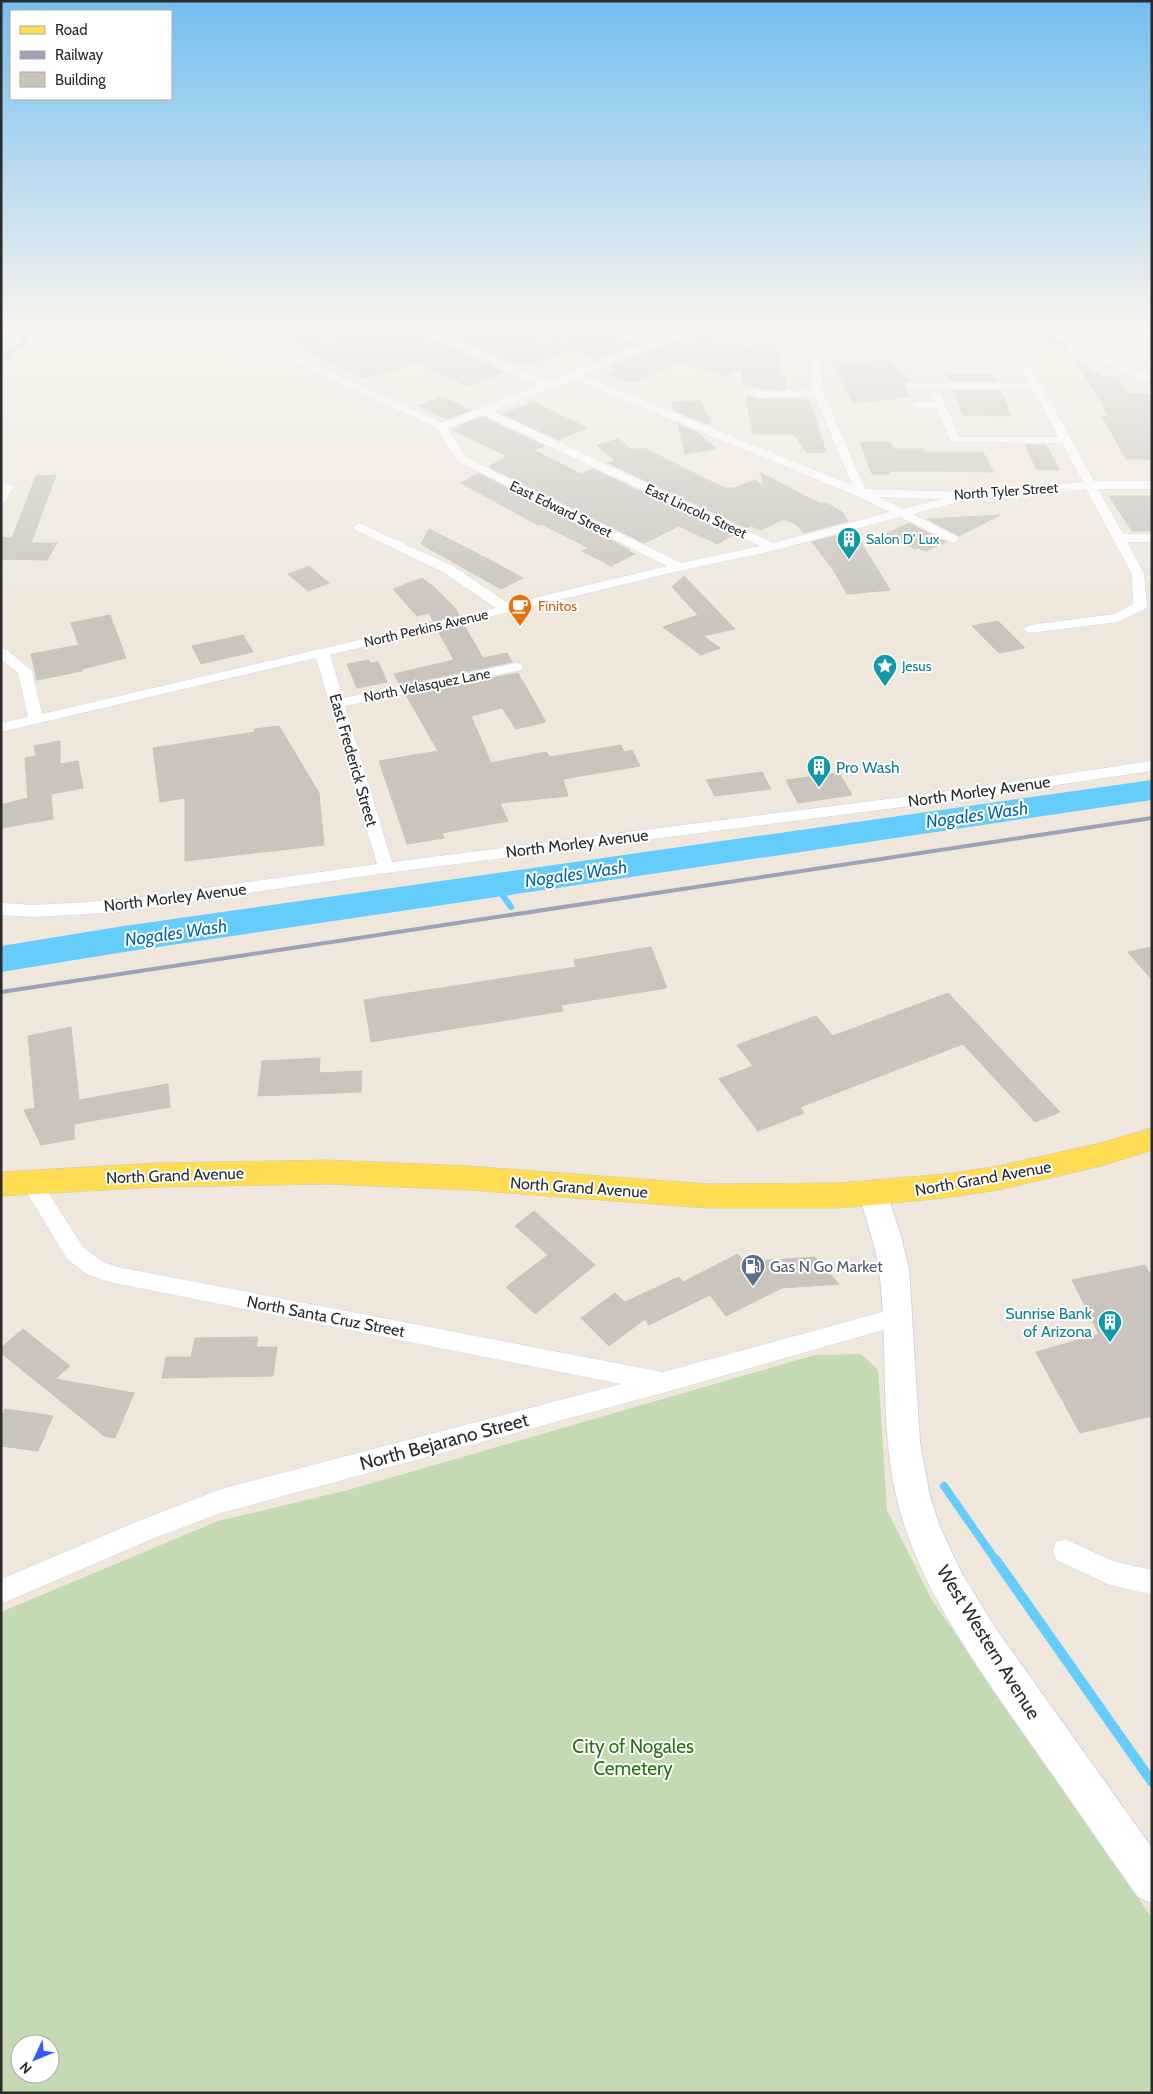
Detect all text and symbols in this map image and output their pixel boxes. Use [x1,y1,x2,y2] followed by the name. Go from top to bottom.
[10,10,172,100] legend
[55,21,88,39] text: Road
[55,46,104,64] text: Railway
[55,71,106,89] text: Building
[507,476,615,542] street label: East Edward Street
[953,478,1059,504] street label: North Tyler Street
[642,480,750,543] street label: East Lincoln Street
[836,526,862,560] building icon: Salon D' Lux
[866,530,940,548] place label: Salon D' Lux
[507,593,533,627] cafe icon: Finitos
[538,597,577,615] place label: Finitos
[362,605,490,651] street label: North Perkins Avenue
[872,653,898,687] place icon: Jesus
[901,657,932,675] place label: Jesus
[362,664,492,706] street label: North Velasquez Lane
[325,691,382,829] street label: East Frederick Street
[806,754,832,788] building icon: Pro Wash
[836,758,900,777] place label: Pro Wash
[907,772,1051,811] street label: North Morley Avenue
[924,797,1030,833] water label: Nogales Wash
[505,825,649,862] street label: North Morley Avenue
[523,856,629,892] water label: Nogales Wash
[103,879,247,916] street label: North Morley Avenue
[123,915,229,951] water label: Nogales Wash
[913,1157,1053,1200] street label: North Grand Avenue
[106,1164,244,1187] street label: North Grand Avenue
[509,1173,648,1202] street label: North Grand Avenue
[740,1253,766,1287] fuel station icon: Gas N Go Market
[770,1257,883,1276] place label: Gas N Go Market
[245,1292,407,1341] street label: North Santa Cruz Street
[1005,1304,1093,1341] place label: Sunrise Bank of Arizona
[1097,1309,1123,1343] building icon: Sunrise Bank of Arizona
[357,1408,532,1475] street label: North Bejarano Street
[932,1561,1046,1724] street label: West Western Avenue
[572,1735,694,1780] park label: City of Nogales Cemetery
[10,2034,60,2084] north arrow
[16,2058,36,2078] text: N

